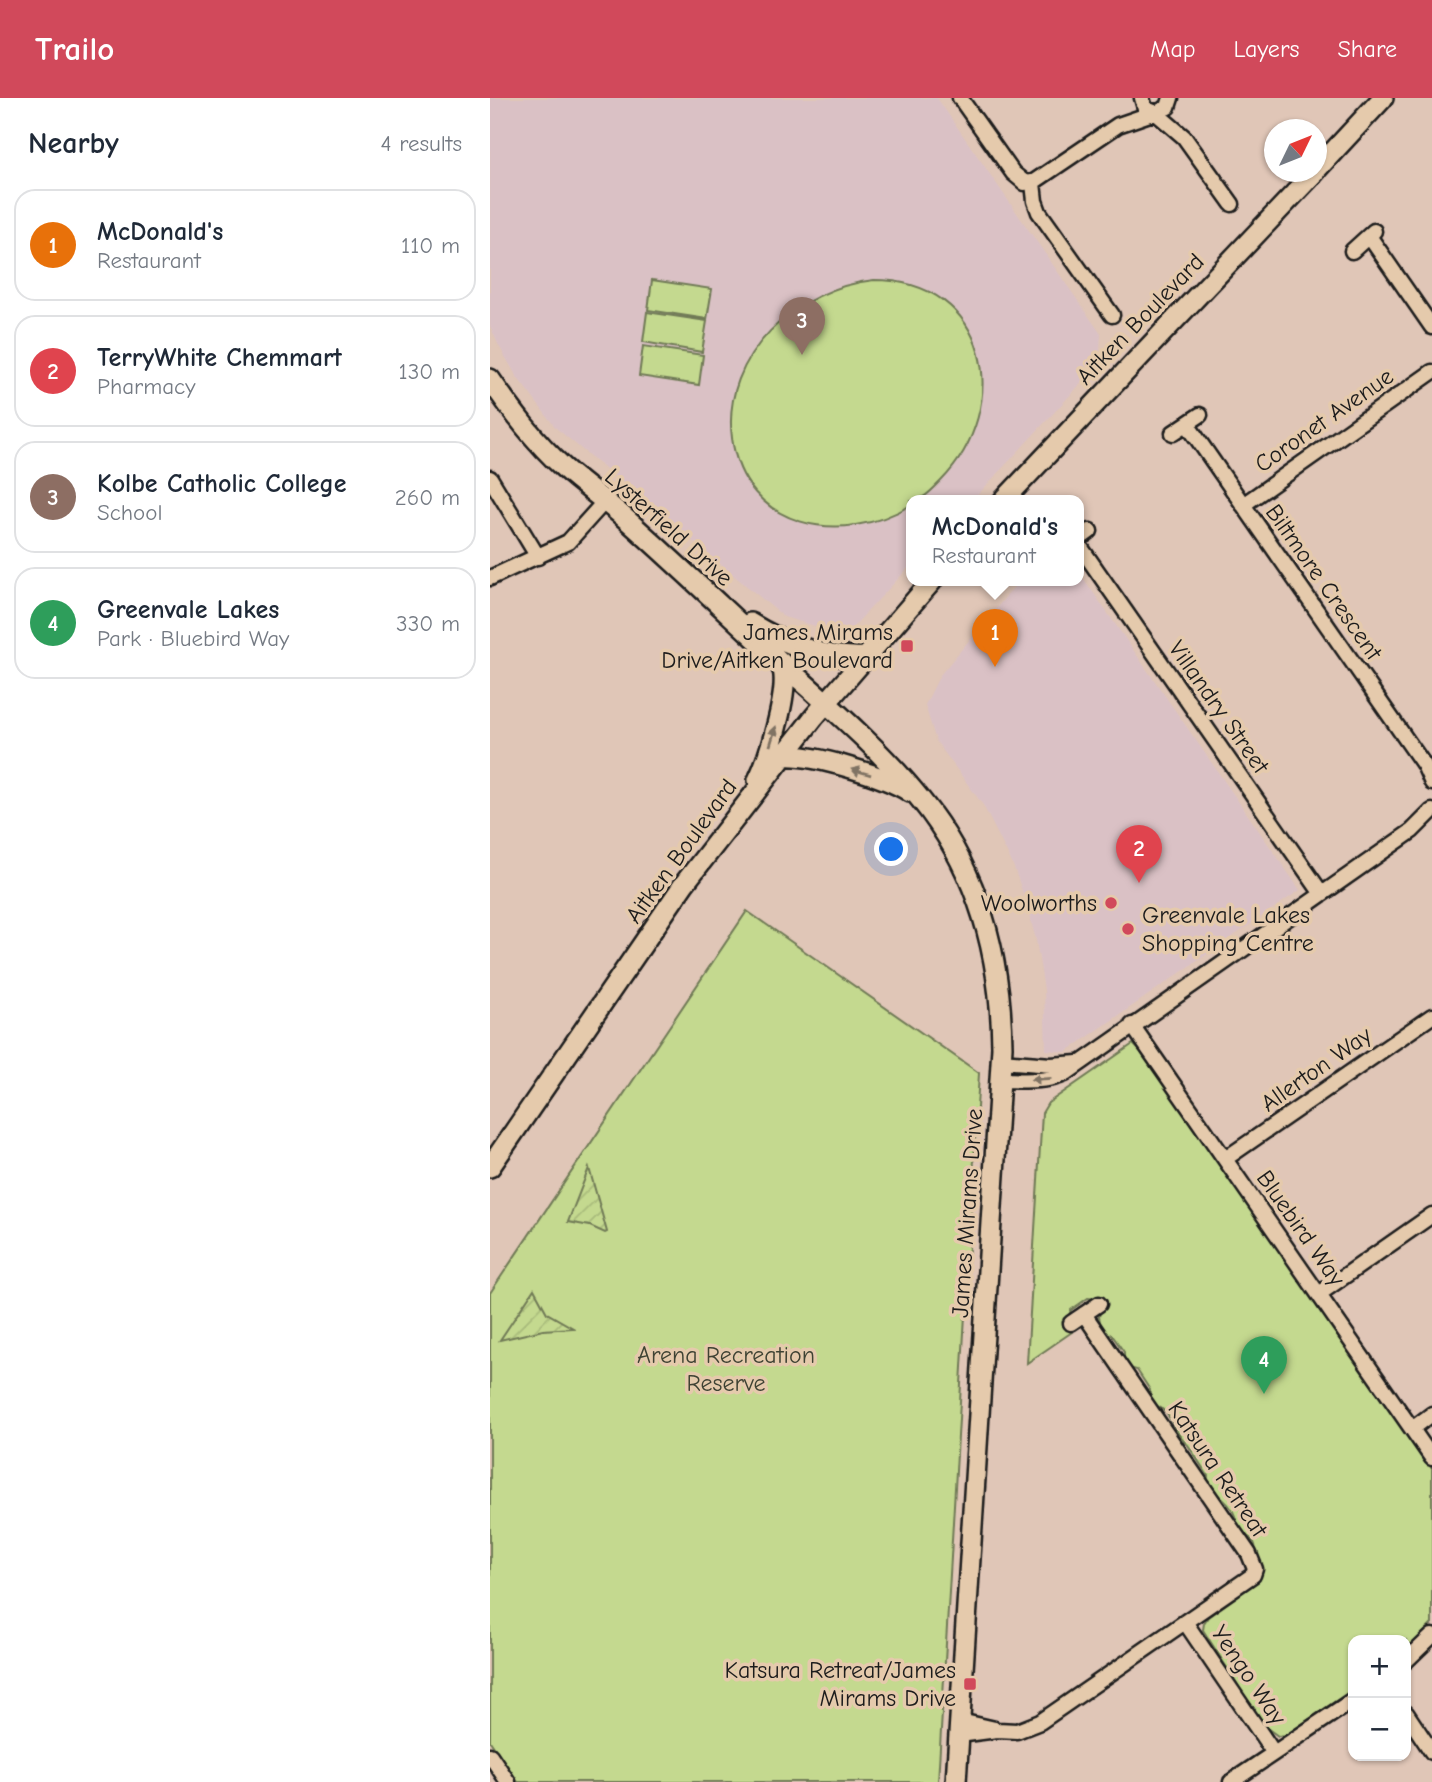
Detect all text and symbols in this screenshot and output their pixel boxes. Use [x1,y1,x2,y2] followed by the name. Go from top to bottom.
[35,30,114,68] text: Trailo
[1150,35,1196,63] text: Map
[1234,35,1299,63] text: Layers
[1337,35,1397,63] text: Share
[1264,119,1327,182] north arrow
[28,126,119,161] text: Nearby
[380,130,462,157] text: 4 results
[97,217,223,247] text: McDonald's
[48,232,58,259] text: 1
[401,232,460,259] text: 110 m
[97,247,201,274] text: Restaurant
[1070,248,1210,390] street label: Aitken Boulevard
[779,297,825,355] pin: 3
[97,343,342,373] text: TerryWhite Chemmart
[47,358,59,385] text: 2
[399,358,460,385] text: 130 m
[1249,362,1399,478] street label: Coronet Avenue
[97,373,195,400] text: Pharmacy
[599,462,739,592] street label: Lysterfield Drive
[97,469,346,499] text: Kolbe Catholic College
[47,484,59,511] text: 3
[395,484,460,511] text: 260 m
[906,495,1084,586] popup
[97,499,162,526] text: School
[1260,499,1389,666] street label: Biltmore Crescent
[932,512,1058,542] text: McDonald's
[932,542,1036,569] text: Restaurant
[97,595,279,625] text: Greenvale Lakes
[972,609,1018,667] pin: 1
[48,610,58,637] text: 4
[396,610,460,637] text: 330 m
[661,618,893,674] place label: James Mirams Drive/Aitken Boulevard
[97,625,289,652] text: Park · Bluebird Way
[1163,635,1276,780] street label: Villandry Street
[899,638,915,654] marker: James Mirams Drive/Aitken Boulevard
[768,725,778,746] one-way arrow
[850,767,871,777] one-way arrow
[619,773,743,929] street label: Aitken Boulevard
[1116,825,1162,883] pin: 2
[874,832,908,866] your location
[981,889,1097,917] place label: Woolworths
[1103,895,1119,911] marker: Woolworths
[1142,901,1314,957] place label: Greenvale Lakes Shopping Centre
[1120,921,1136,937] marker: Greenvale Lakes Shopping Centre
[1255,1021,1377,1117] street label: Allerton Way
[1030,1074,1052,1085] one-way arrow
[946,1107,988,1319] street label: James Mirams Drive
[1251,1165,1351,1291] street label: Bluebird Way
[1241,1336,1287,1394] pin: 4
[637,1341,815,1397] park label: Arena Recreation Reserve
[1162,1396,1274,1543] street label: Katsura Retreat
[1206,1620,1293,1730] street label: Yengo Way
[1348,1635,1411,1761] map controls
[1348,1635,1411,1698] button: +
[725,1656,956,1712] place label: Katsura Retreat/James Mirams Drive
[962,1676,978,1692] marker: Katsura Retreat/James Mirams Drive
[1348,1698,1411,1761] button: −

